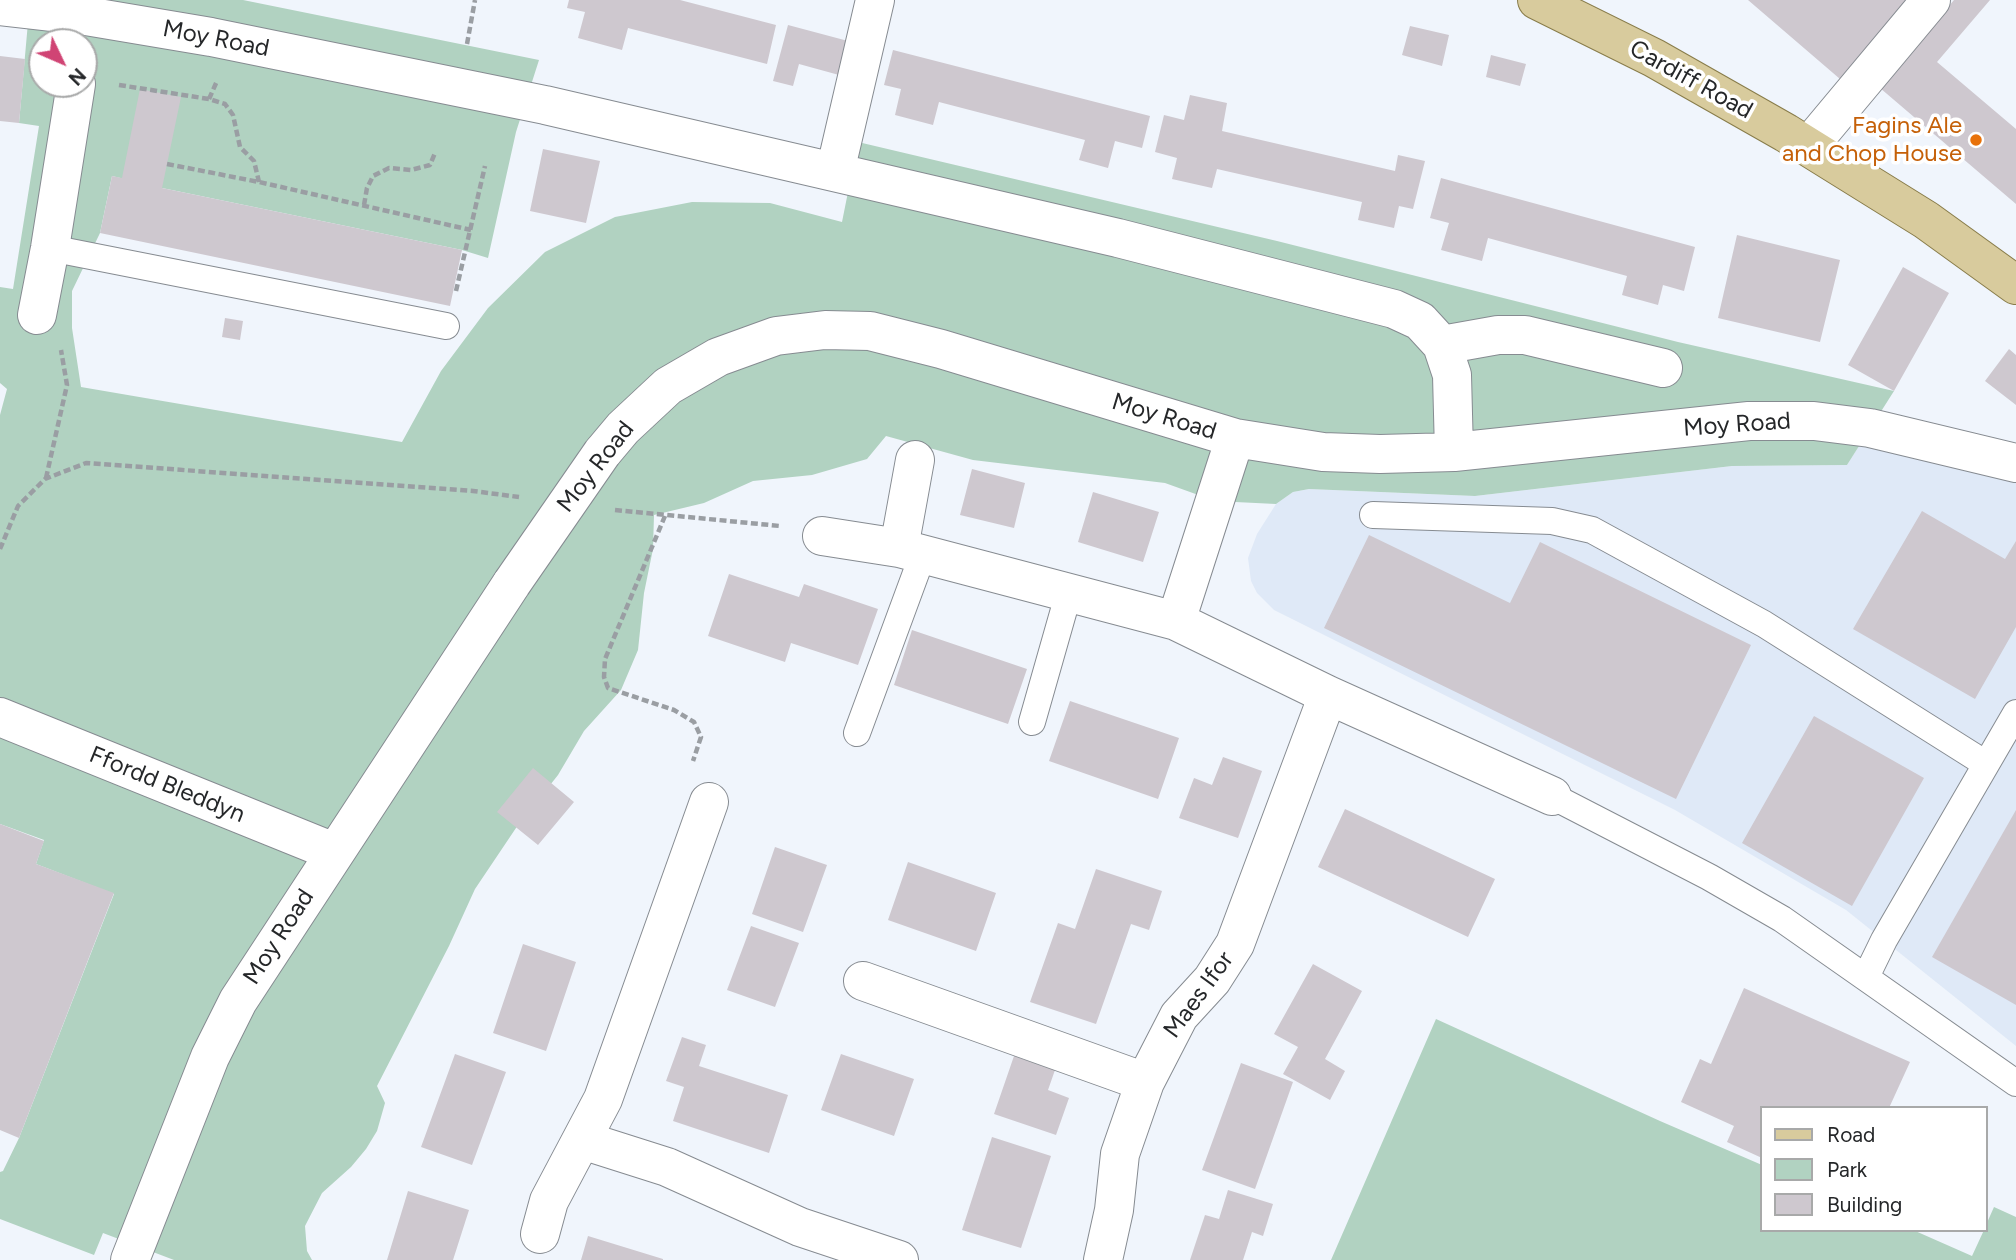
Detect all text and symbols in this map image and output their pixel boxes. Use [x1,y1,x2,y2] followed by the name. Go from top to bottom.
[160,15,272,63] street label: Moy Road
[28,28,98,98] north arrow
[1624,34,1758,126] street label: Cardiff Road
[64,63,90,90] text: N
[1782,112,1962,168] place label: Fagins Ale and Chop House
[1968,132,1984,148] marker: Fagins Ale and Chop House
[1108,387,1220,447] street label: Moy Road
[1682,407,1792,443] street label: Moy Road
[551,416,641,518] street label: Moy Road
[85,741,249,829] street label: Ffordd Bleddyn
[238,884,320,990] street label: Moy Road
[1158,946,1240,1044] street label: Maes Ifor
[1760,1106,1988,1232] legend
[1827,1122,1875,1147] text: Road
[1827,1157,1867,1182] text: Park
[1827,1192,1902,1217] text: Building

